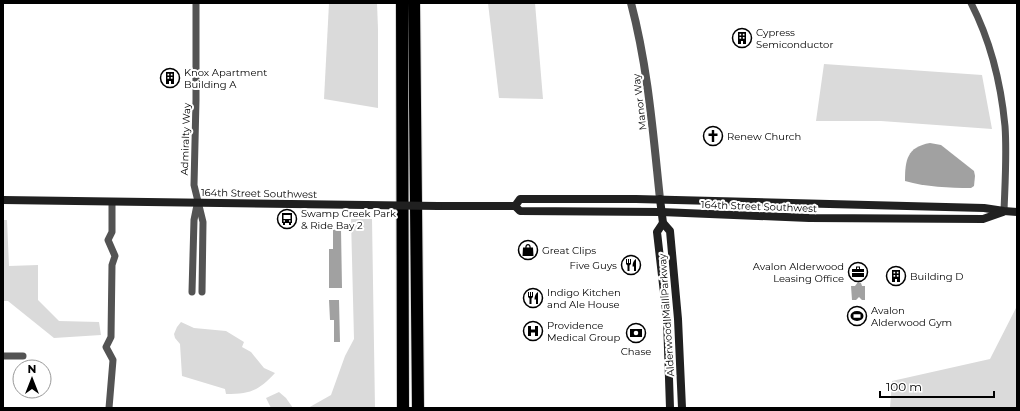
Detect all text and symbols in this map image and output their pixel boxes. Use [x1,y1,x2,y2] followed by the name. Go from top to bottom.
[756,26,833,51] place label: Cypress Semiconductor
[731,27,753,49] building icon: Cypress Semiconductor
[184,66,267,91] place label: Knox Apartment Building A
[159,67,181,89] building icon: Knox Apartment Building A
[630,72,649,131] street label: Manor Way
[178,102,193,176] street label: Admiralty Way
[702,125,724,147] church icon: Renew Church
[727,130,801,143] place label: Renew Church
[201,186,317,201] street label: 164th Street Southwest
[701,198,817,215] street label: 164th Street Southwest
[301,207,396,232] place label: Swamp Creek Park & Ride Bay 2
[276,208,298,230] bus stop icon: Swamp Creek Park & Ride Bay 2
[517,239,539,261] shop icon: Great Clips
[542,244,596,257] place label: Great Clips
[656,253,677,377] street label: Alderwood Mall Parkway
[620,254,642,276] restaurant icon: Five Guys
[569,259,617,272] place label: Five Guys
[753,260,844,285] place label: Avalon Alderwood Leasing Office
[847,261,869,283] office icon: Avalon Alderwood Leasing Office
[885,265,907,287] building icon: Building D
[910,270,964,283] place label: Building D
[547,286,621,311] place label: Indigo Kitchen and Ale House
[522,287,544,309] restaurant icon: Indigo Kitchen and Ale House
[871,304,952,329] place label: Avalon Alderwood Gym
[846,305,868,327] sports icon: Avalon Alderwood Gym
[547,319,621,344] place label: Providence Medical Group
[522,320,544,342] hospital icon: Providence Medical Group
[625,322,647,344] bank icon: Chase
[621,345,651,358] place label: Chase
[12,359,52,399] north arrow
[28,362,36,376] text: N
[880,373,994,399] scale bar
[886,379,922,394] text: 100 m

